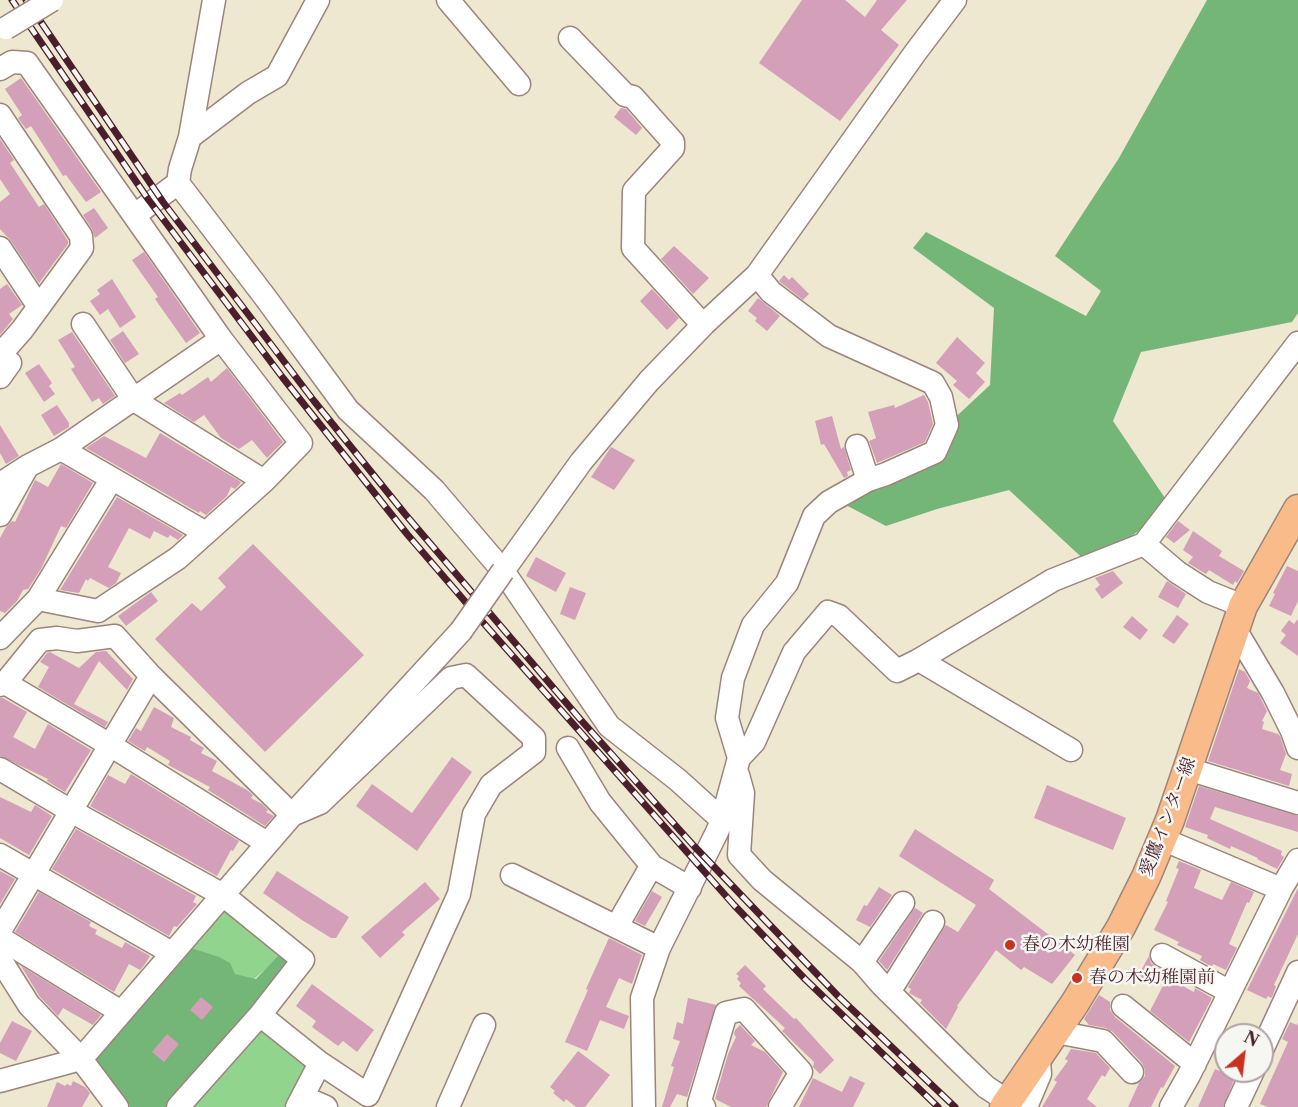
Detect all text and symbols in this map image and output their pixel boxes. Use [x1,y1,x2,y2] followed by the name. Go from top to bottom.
[1135,754,1201,880] street label: 愛鷹インター線
[1022,934,1130,956] place label: 春の木幼稚園
[1003,938,1017,952] marker: 春の木幼稚園
[1089,967,1215,989] place label: 春の木幼稚園前
[1070,971,1084,985] marker: 春の木幼稚園前
[1214,1023,1274,1083] north arrow
[1241,1027,1262,1051] text: N

